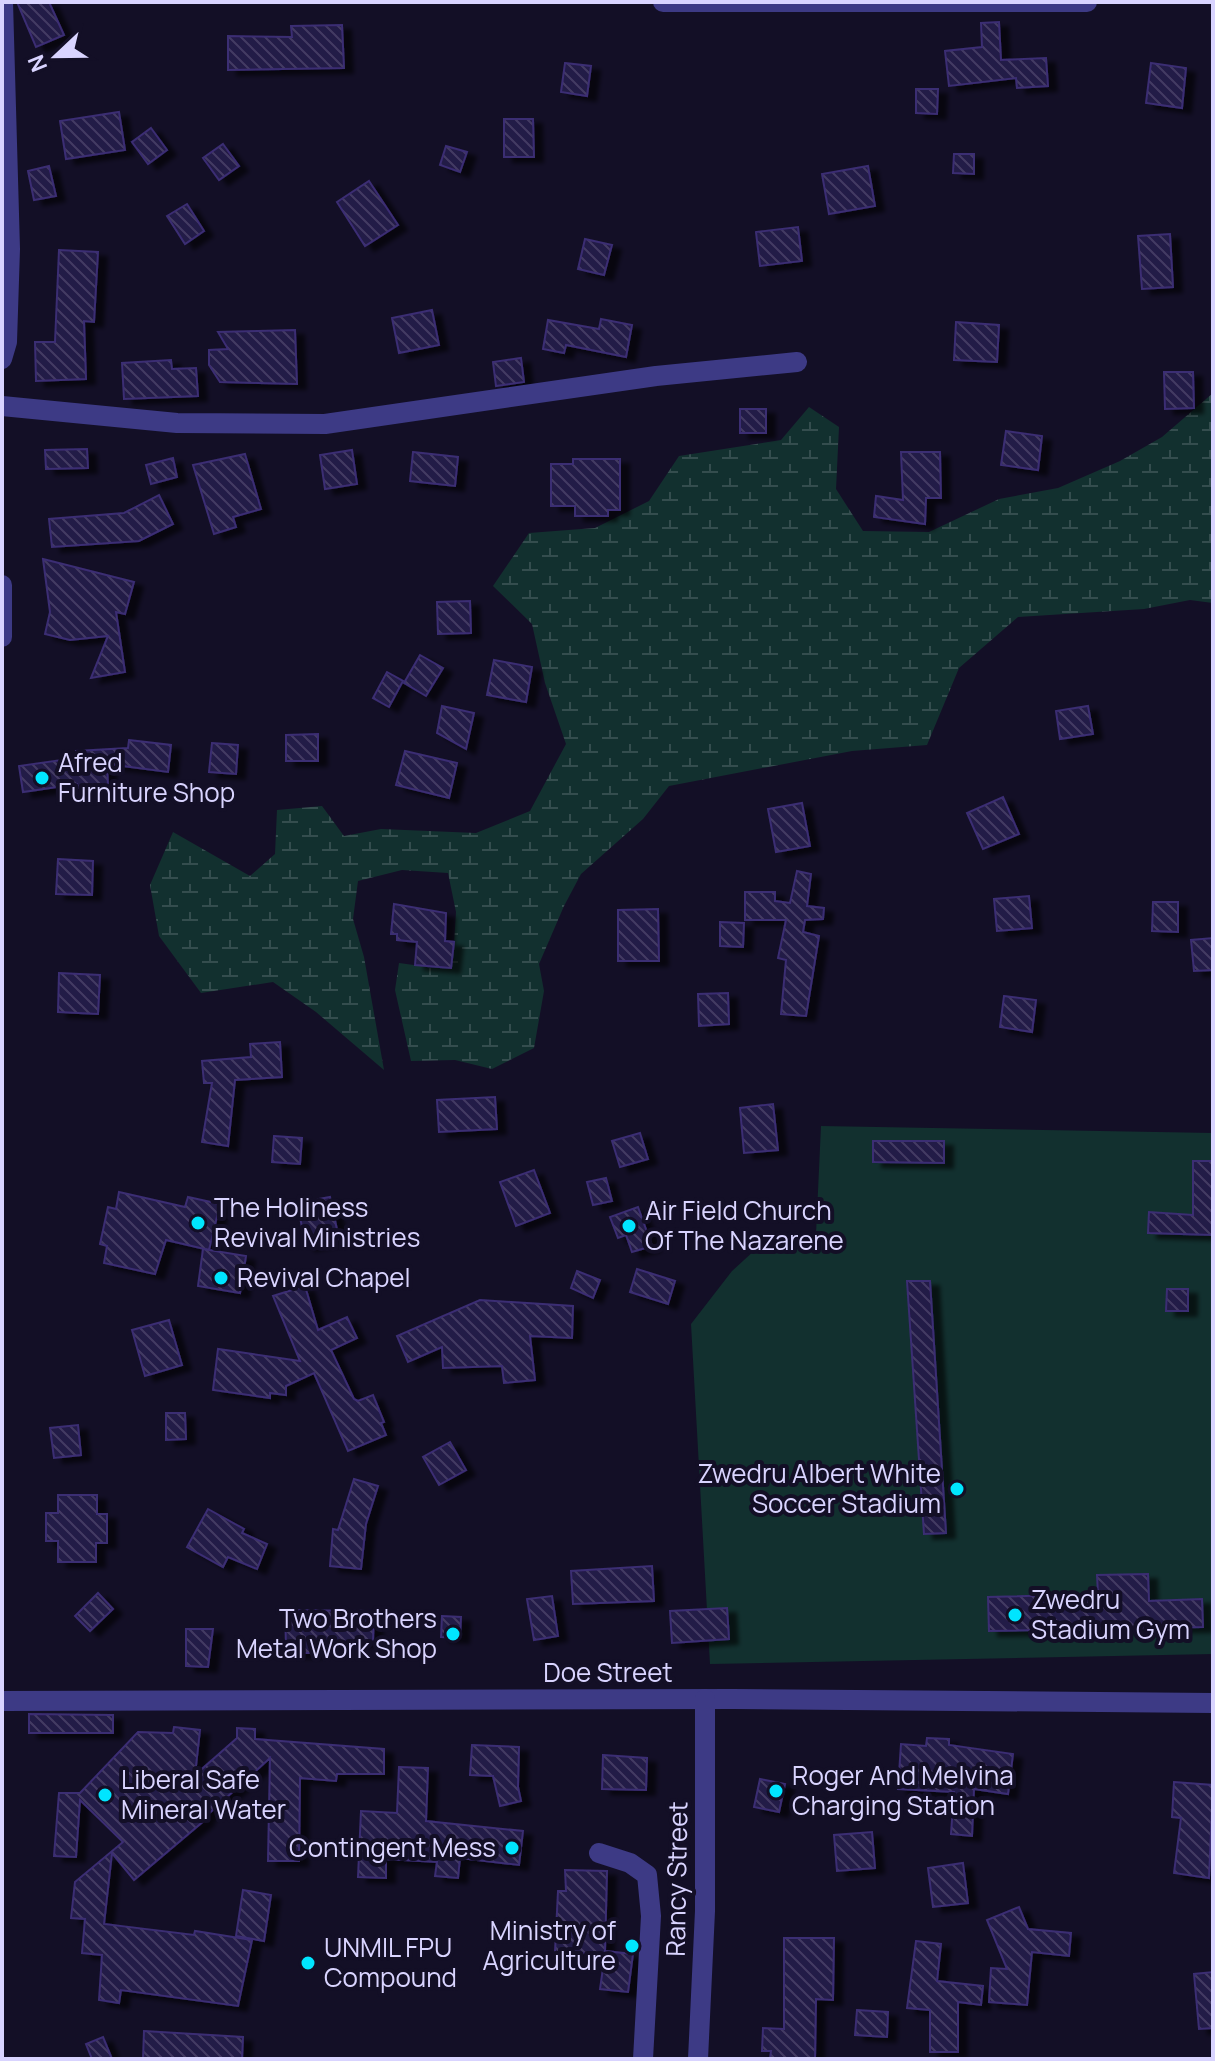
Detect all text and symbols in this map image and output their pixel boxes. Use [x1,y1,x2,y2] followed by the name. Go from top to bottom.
[16,16,96,96] north arrow
[21,51,54,76] text: N
[58,744,235,810] place label: Afred Furniture Shop
[33,769,51,787] marker: Afred Furniture Shop
[214,1189,420,1255] place label: The Holiness Revival Ministries
[645,1192,844,1258] place label: Air Field Church Of The Nazarene
[189,1214,207,1232] marker: The Holiness Revival Ministries
[620,1217,638,1235] marker: Air Field Church Of The Nazarene
[237,1259,411,1295] place label: Revival Chapel
[212,1269,230,1287] marker: Revival Chapel
[697,1455,941,1521] place label: Zwedru Albert White Soccer Stadium
[948,1480,966,1498] marker: Zwedru Albert White Soccer Stadium
[1031,1581,1190,1647] place label: Zwedru Stadium Gym
[236,1600,437,1666] place label: Two Brothers Metal Work Shop
[1006,1606,1024,1624] marker: Zwedru Stadium Gym
[444,1625,462,1643] marker: Two Brothers Metal Work Shop
[543,1654,673,1690] street label: Doe Street
[792,1757,1014,1823] place label: Roger And Melvina Charging Station
[121,1761,286,1827] place label: Liberal Safe Mineral Water
[767,1782,785,1800] marker: Roger And Melvina Charging Station
[96,1786,114,1804] marker: Liberal Safe Mineral Water
[657,1801,695,1957] street label: Rancy Street
[289,1829,496,1865] place label: Contingent Mess
[503,1839,521,1857] marker: Contingent Mess
[483,1912,616,1978] place label: Ministry of Agriculture
[324,1929,457,1995] place label: UNMIL FPU Compound
[623,1937,641,1955] marker: Ministry of Agriculture
[299,1954,317,1972] marker: UNMIL FPU Compound

